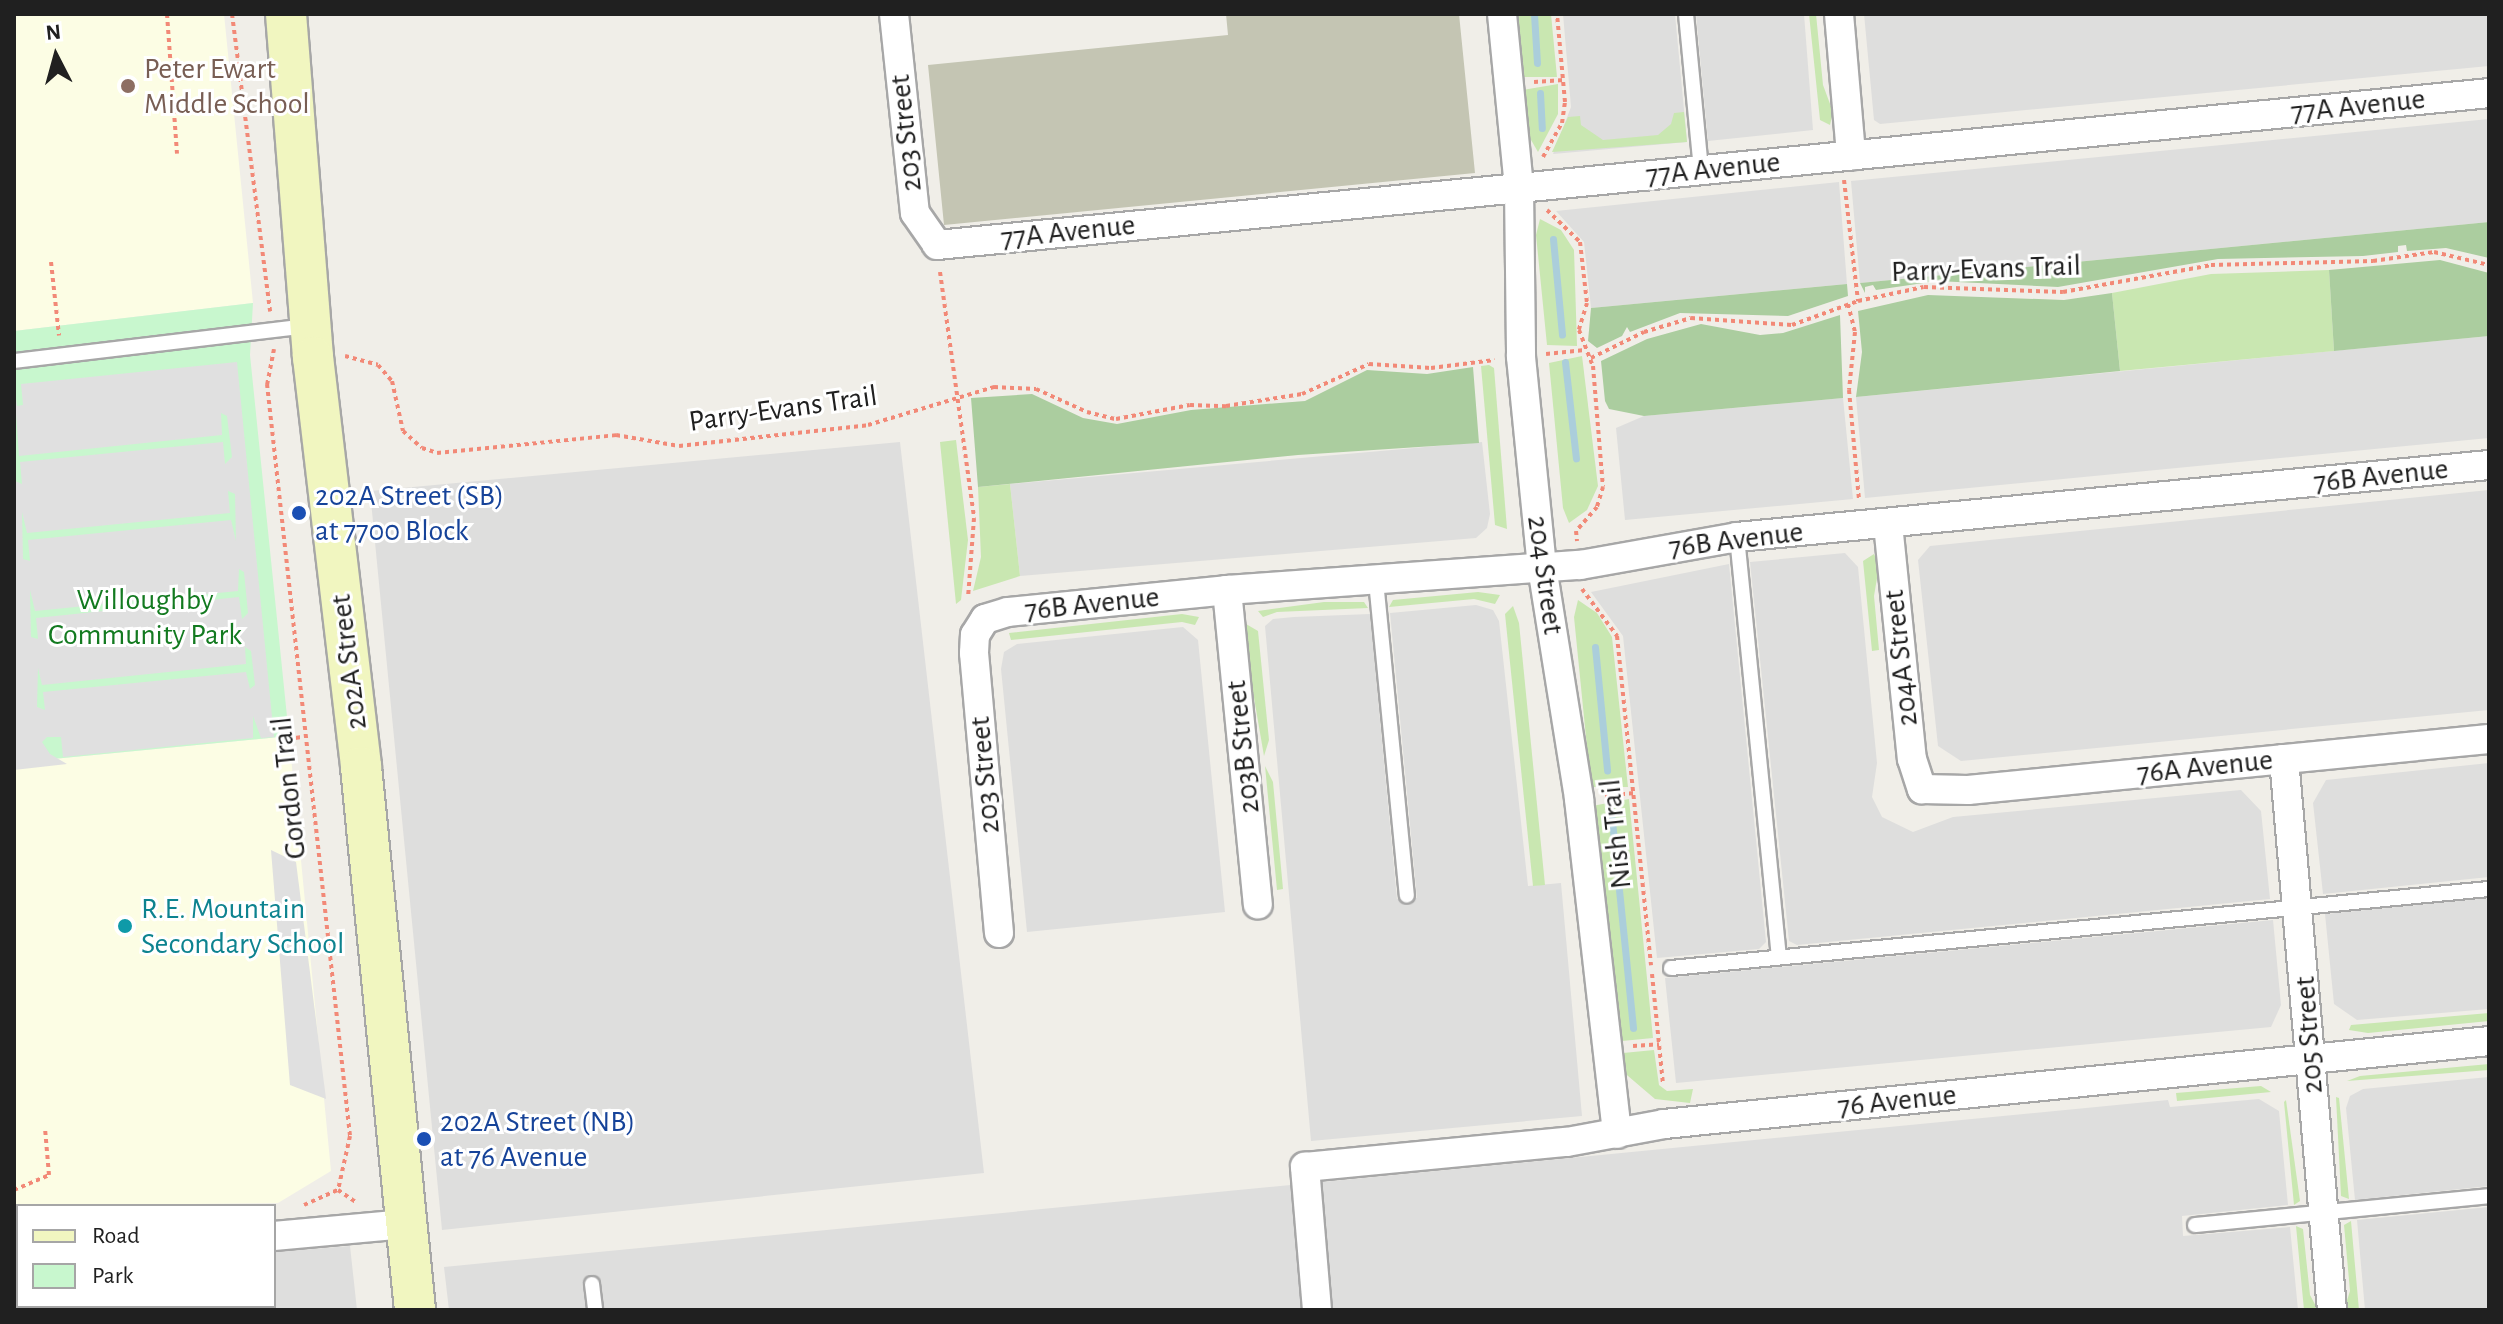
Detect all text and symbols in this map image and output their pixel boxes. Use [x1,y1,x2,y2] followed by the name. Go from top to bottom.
[16,16,96,96] north arrow
[45,20,62,44] text: N
[144,51,310,122] place label: Peter Ewart Middle School
[882,73,930,193] street label: 203 Street
[119,77,137,95] marker: Peter Ewart Middle School
[2289,81,2427,131] street label: 77A Avenue
[1644,144,1782,194] street label: 77A Avenue
[999,207,1137,257] street label: 77A Avenue
[1890,248,2082,290] street label: Parry-Evans Trail
[686,378,880,440] street label: Parry-Evans Trail
[2312,451,2450,501] street label: 76B Avenue
[315,478,504,548] place label: 202A Street (SB) at 7700 Block
[290,504,308,522] marker: 202A Street (SB) at 7700 Block
[1519,513,1571,637] street label: 204 Street
[1667,514,1805,566] street label: 76B Avenue
[1023,579,1161,629] street label: 76B Avenue
[48,582,242,652] park label: Willoughby Community Park
[1876,588,1926,728] street label: 204A Street
[323,592,375,732] street label: 202A Street
[1218,679,1268,815] street label: 203B Street
[264,715,314,861] street label: Gordon Trail
[962,715,1008,835] street label: 203 Street
[2135,742,2275,792] street label: 76A Avenue
[1592,777,1640,891] street label: Nish Trail
[141,891,344,962] place label: R.E. Mountain Secondary School
[116,917,134,935] marker: R.E. Mountain Secondary School
[2287,975,2331,1095] street label: 205 Street
[1836,1077,1958,1125] street label: 76 Avenue
[440,1104,635,1174] place label: 202A Street (NB) at 76 Avenue
[415,1130,433,1148] marker: 202A Street (NB) at 76 Avenue
[16,1204,276,1308] legend
[92,1224,140,1248] text: Road
[92,1264,133,1288] text: Park

